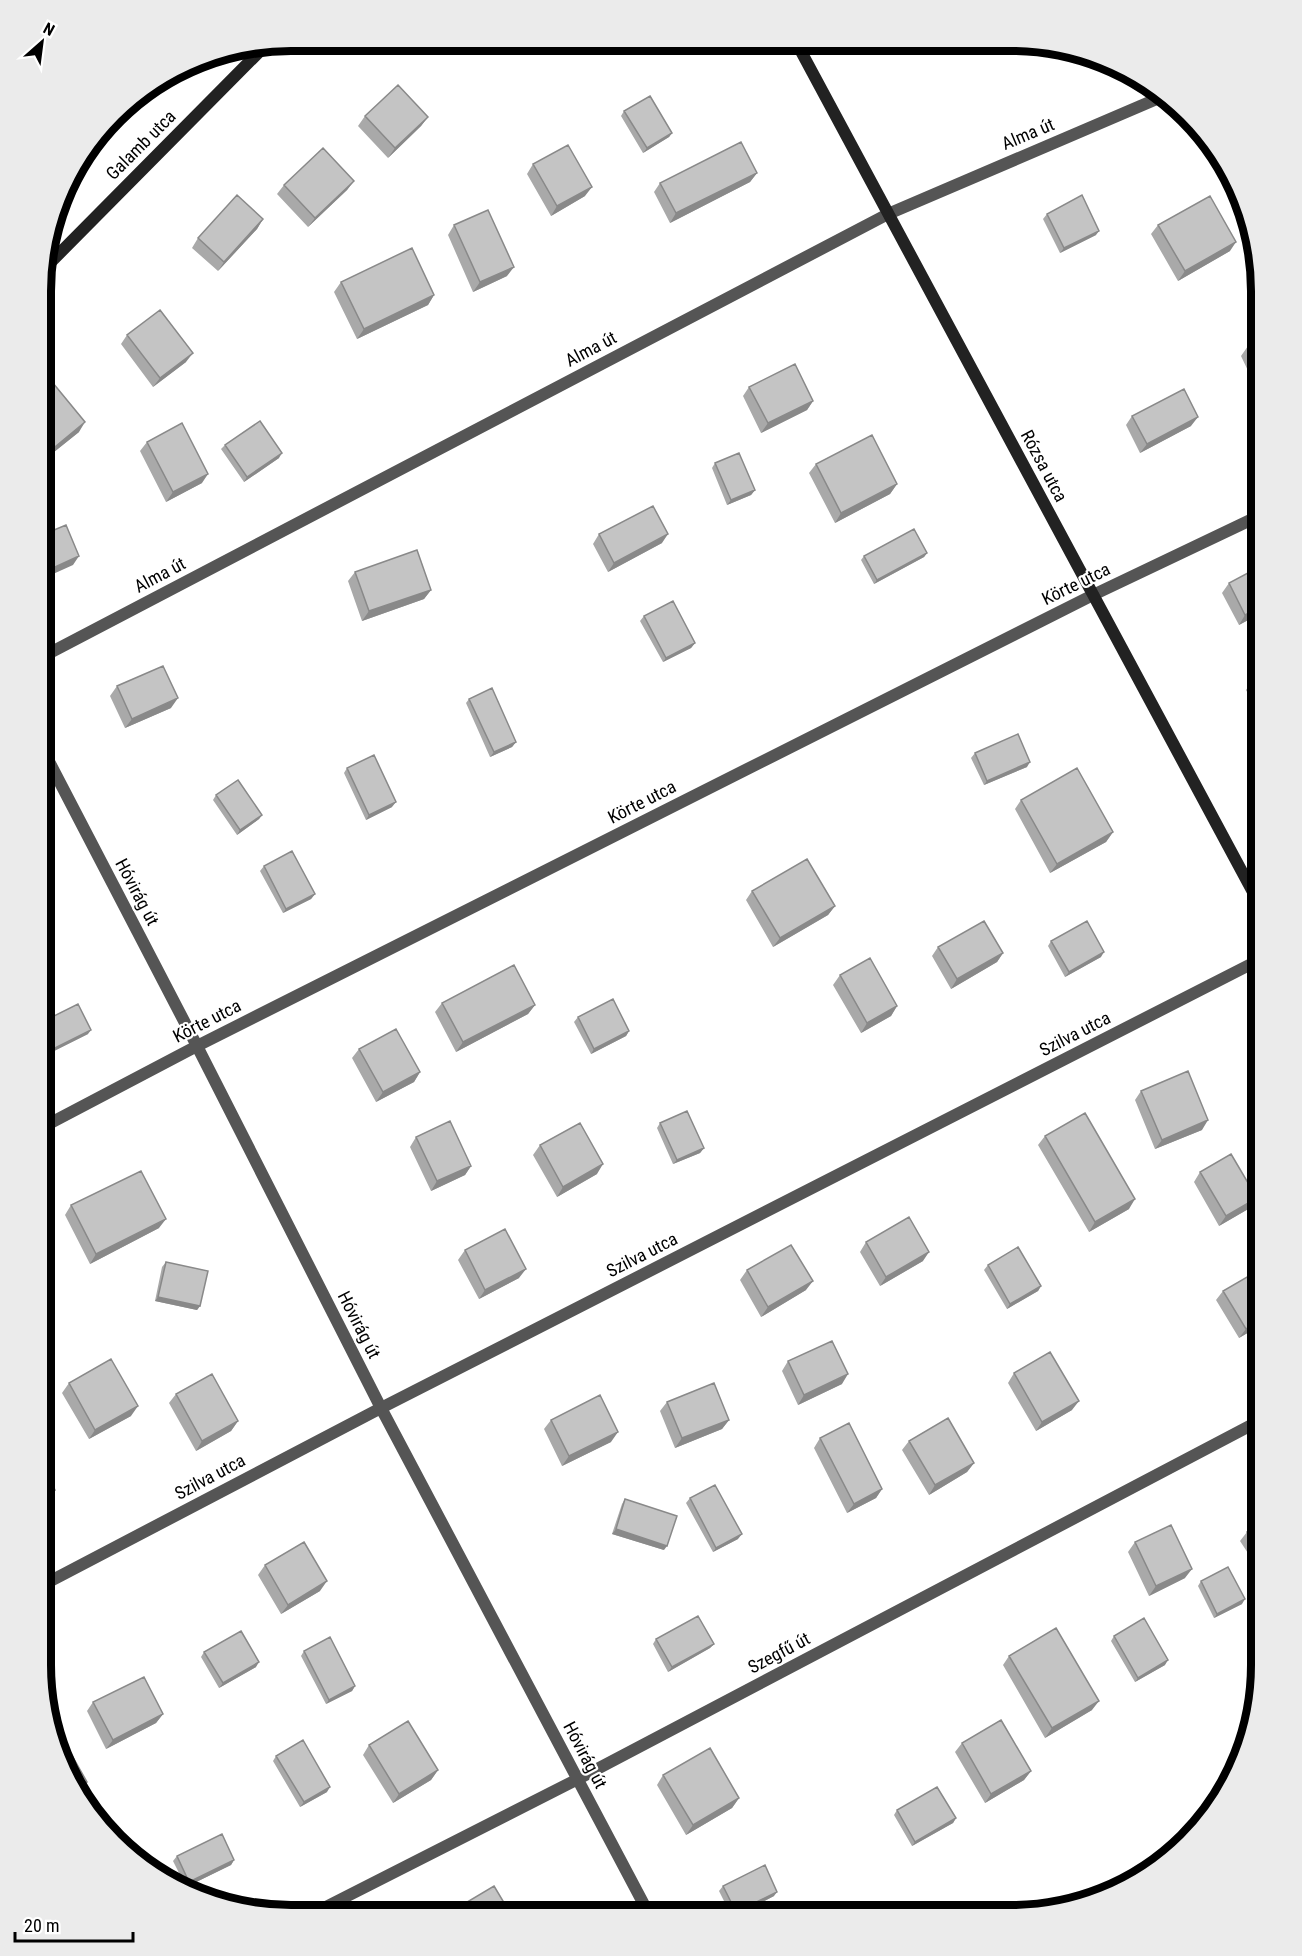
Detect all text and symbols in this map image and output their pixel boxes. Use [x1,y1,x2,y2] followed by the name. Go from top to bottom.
[12,12,72,72] north arrow
[40,19,58,40] text: N
[102,106,180,184] street label: Galamb utca
[998,113,1057,154] street label: Alma út
[562,326,620,371] street label: Alma út
[1017,426,1072,505] street label: Rózsa utca
[131,552,189,597] street label: Alma út
[1038,558,1113,609] street label: Körte utca
[604,776,679,828] street label: Körte utca
[111,855,164,929] street label: Hóvirág út
[169,995,244,1047] street label: Körte utca
[1036,1007,1114,1060] street label: Szilva utca
[603,1228,681,1281] street label: Szilva utca
[334,1288,385,1362] street label: Hóvirág út
[171,1449,249,1504] street label: Szilva utca
[744,1628,813,1678] street label: Szegfű út
[559,1718,612,1792] street label: Hóvirág út
[15,1905,134,1943] scale bar
[24,1915,59,1936] text: 20 m

